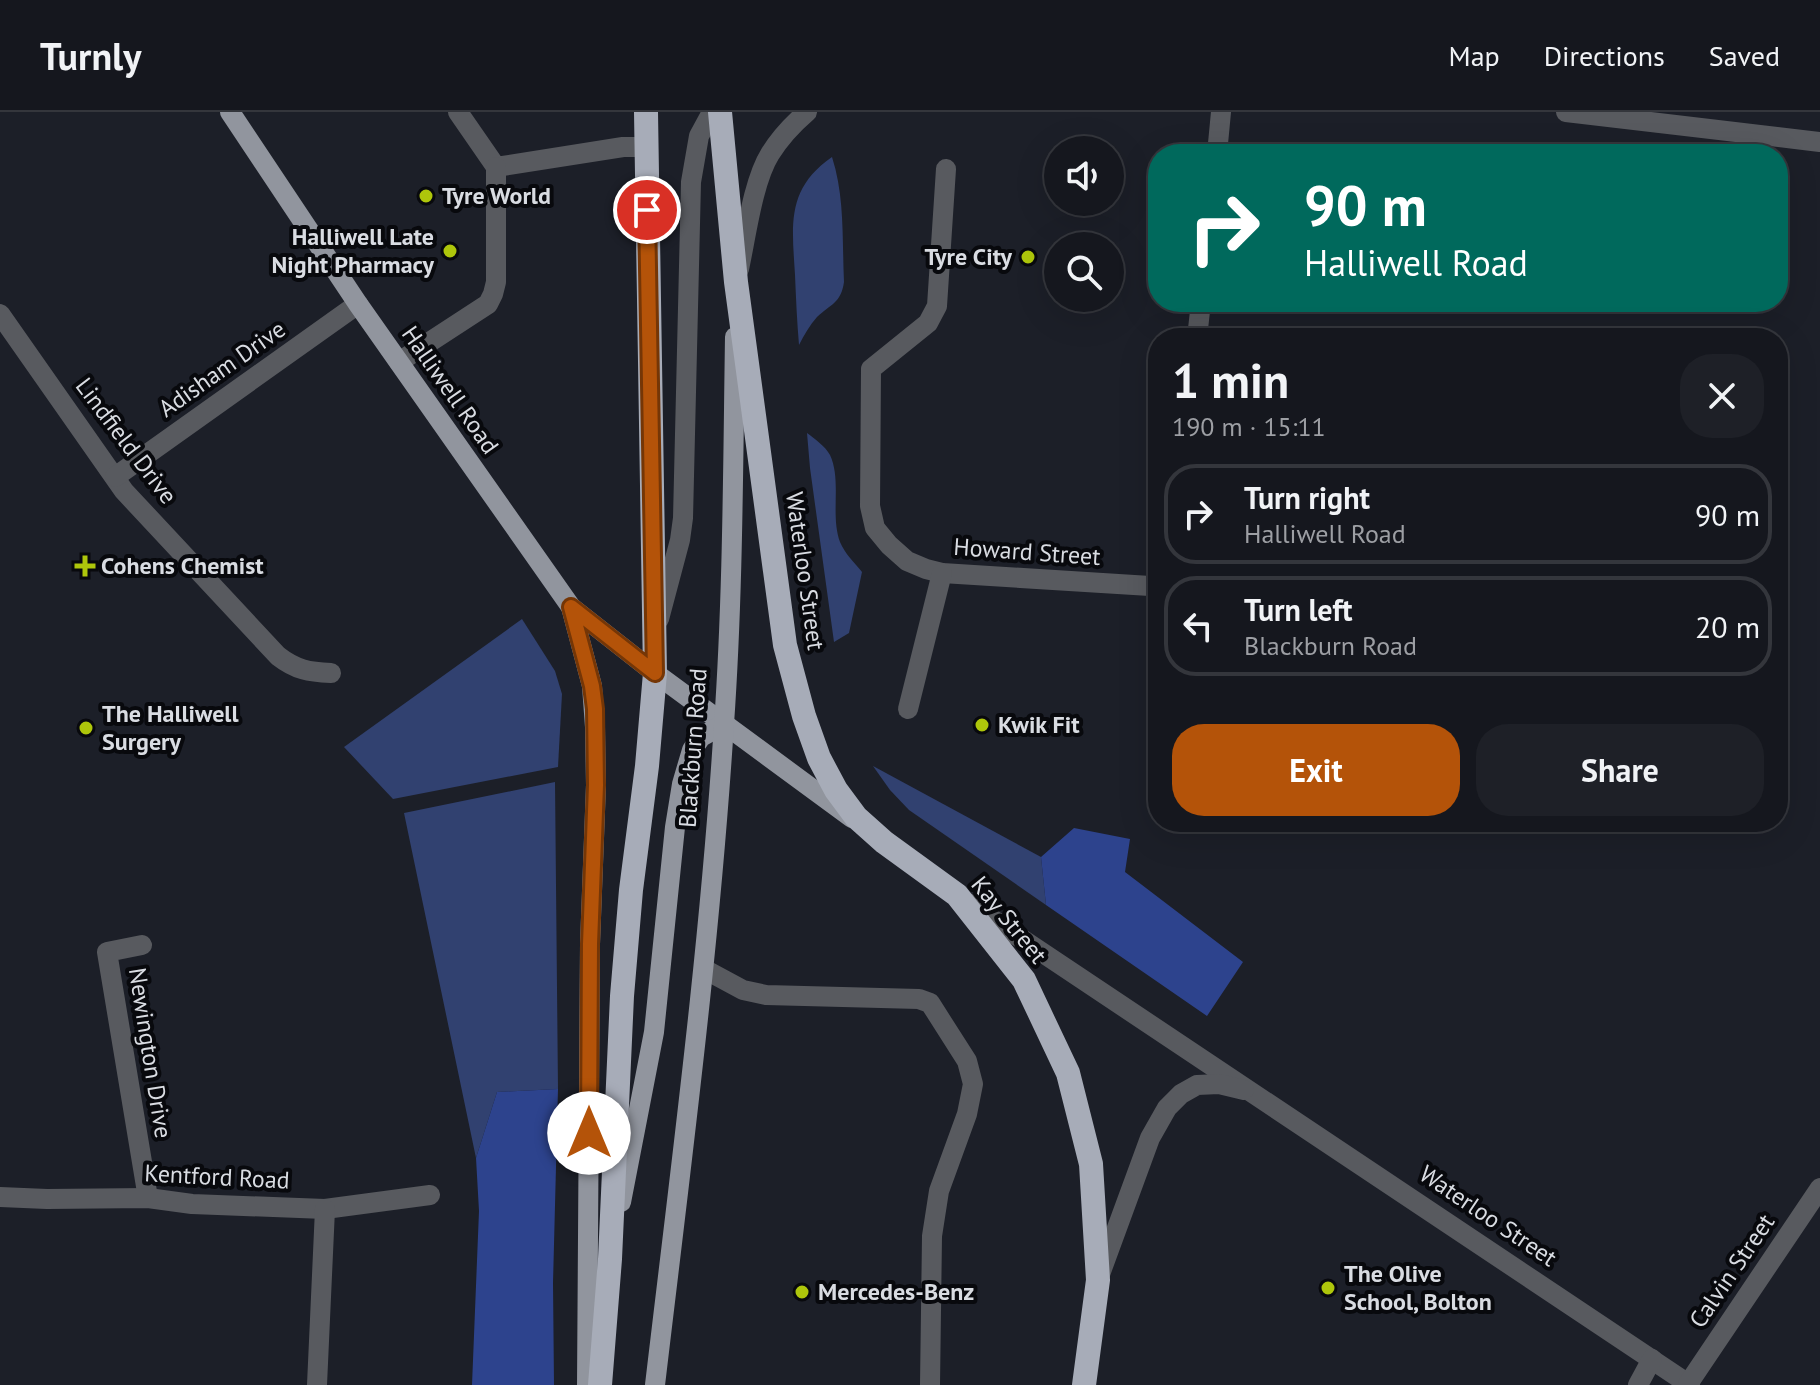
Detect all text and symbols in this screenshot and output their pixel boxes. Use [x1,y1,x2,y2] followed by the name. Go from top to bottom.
[40,31,141,80] text: Turnly
[1449,37,1500,74] text: Map
[1544,37,1665,74] text: Directions
[1709,37,1780,74] text: Saved
[1044,136,1124,312] map controls
[1044,136,1124,216] button: sound
[1304,169,1427,241] text: 90 m
[613,176,681,244] pin
[1172,176,1276,280] icon: right
[442,180,551,211] place label: Tyre World
[417,187,435,205] marker: Tyre World
[625,188,669,232] icon: arrive
[272,221,435,280] place label: Halliwell Late Night Pharmacy
[1044,232,1124,312] button: search
[1304,239,1528,286] text: Halliwell Road
[924,241,1013,272] place label: Tyre City
[441,242,459,260] marker: Halliwell Late Night Pharmacy
[1019,248,1037,266] marker: Tyre City
[152,313,291,424] street label: Adisham Drive
[395,320,506,460] street label: Halliwell Road
[1172,349,1289,411] text: 1 min
[1680,354,1764,438] button: close
[69,371,184,510] street label: Lindfield Drive
[1172,410,1326,443] text: 190 m · 15:11
[1244,478,1370,517] text: Turn right
[779,490,832,652] street label: Waterloo Street
[1176,492,1220,536] icon: right
[1695,495,1760,534] text: 90 m
[1244,517,1406,550] text: Halliwell Road
[953,531,1101,572] street label: Howard Street
[101,550,264,581] place label: Cohens Chemist
[76,557,94,575] marker: Cohens Chemist
[1244,590,1352,629] text: Turn left
[1176,604,1220,648] icon: left
[1695,607,1760,646] text: 20 m
[1244,629,1417,662] text: Blackburn Road
[671,667,714,829] street label: Blackburn Road
[102,698,239,757] place label: The Halliwell Surgery
[998,709,1080,740] place label: Kwik Fit
[973,716,991,734] marker: Kwik Fit
[77,719,95,737] marker: The Halliwell Surgery
[1172,724,1460,816] button: Exit
[1476,724,1764,816] button: Share
[965,870,1054,970] street label: Kay Street
[122,965,179,1140] street label: Newington Drive
[547,1091,631,1175] position arrow
[144,1157,290,1196] street label: Kentford Road
[1414,1158,1563,1273] street label: Waterloo Street
[1682,1208,1781,1334] street label: Calvin Street
[1344,1258,1492,1317] place label: The Olive School, Bolton
[818,1276,974,1307] place label: Mercedes-Benz
[1319,1279,1337,1297] marker: The Olive School, Bolton
[793,1283,811,1301] marker: Mercedes-Benz

